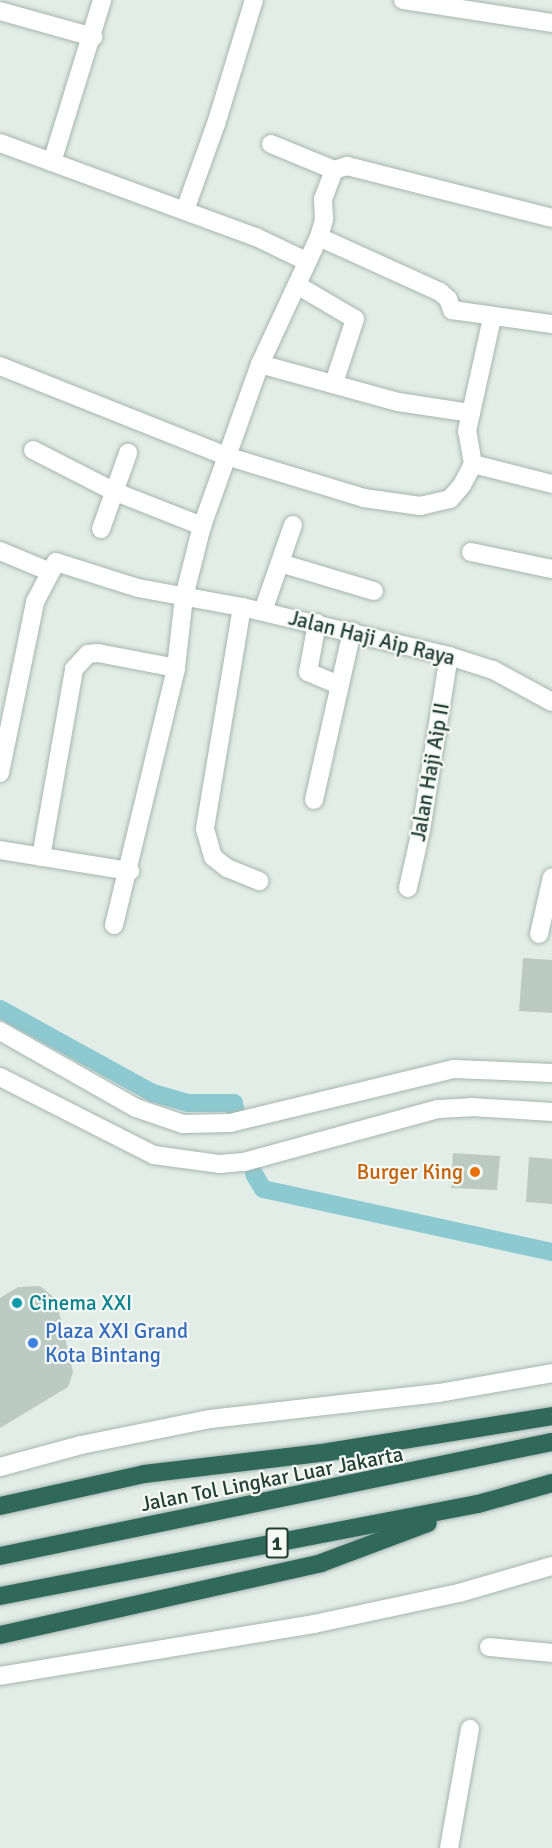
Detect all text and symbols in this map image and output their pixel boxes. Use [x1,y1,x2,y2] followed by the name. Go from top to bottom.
[286,605,458,671] street label: Jalan Haji Aip Raya
[405,701,455,843] street label: Jalan Haji Aip II
[357,1159,463,1185] place label: Burger King
[468,1165,482,1179] marker: Burger King
[29,1290,132,1316] place label: Cinema XXI
[10,1296,24,1310] marker: Cinema XXI
[45,1318,188,1368] place label: Plaza XXI Grand Kota Bintang
[26,1336,40,1350] marker: Plaza XXI Grand Kota Bintang
[139,1441,405,1517] street label: Jalan Tol Lingkar Luar Jakarta
[265,1526,289,1560] road number: 1

